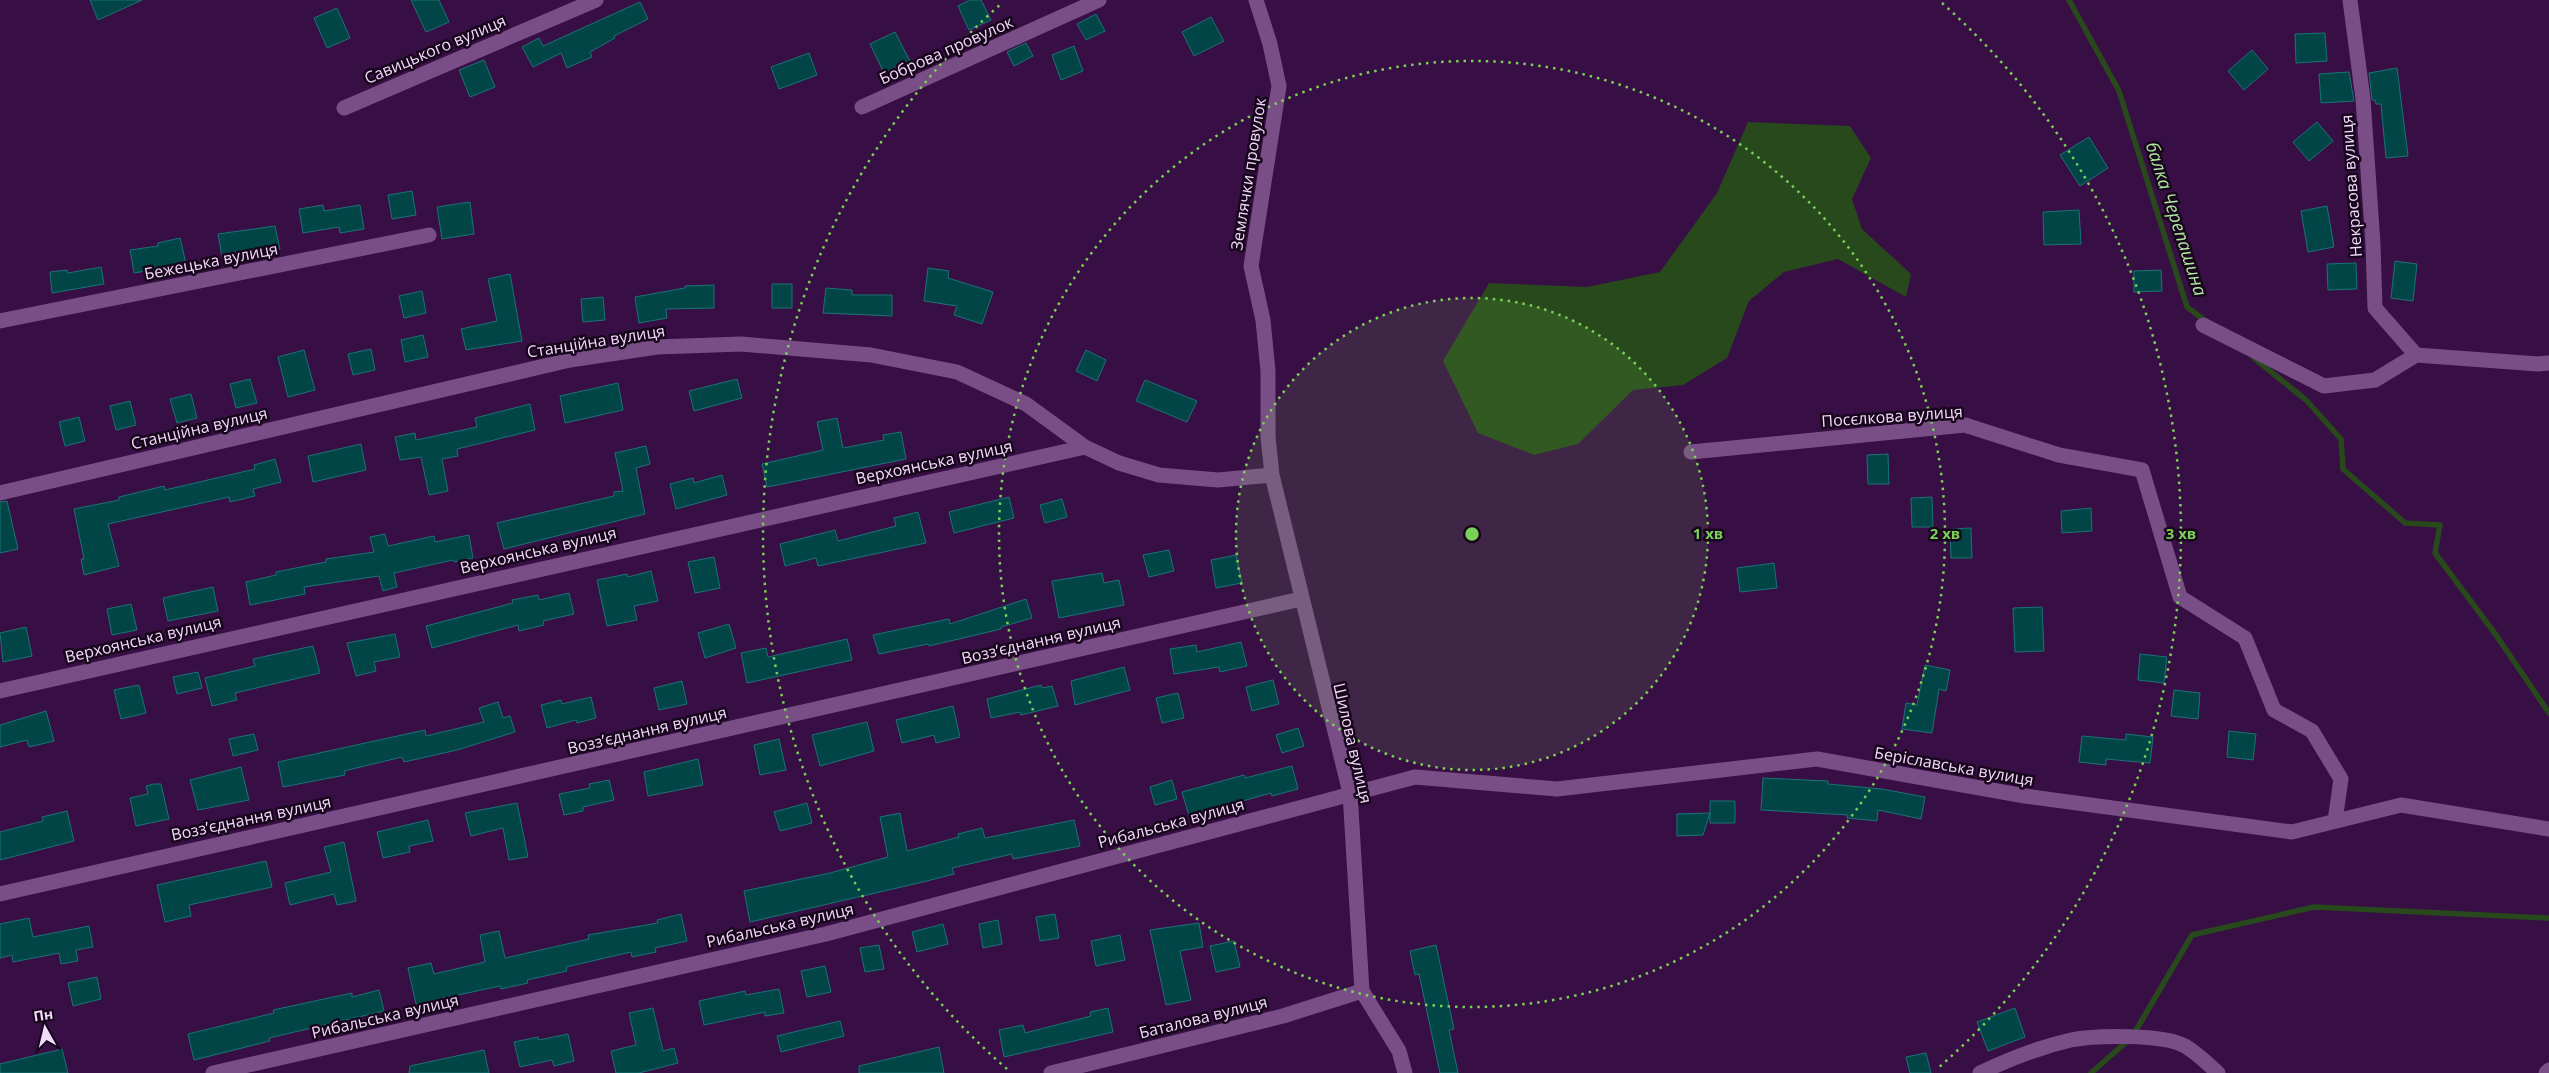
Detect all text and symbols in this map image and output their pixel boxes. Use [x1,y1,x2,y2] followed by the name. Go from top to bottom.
[361,9,509,89] street label: Савицького вулиця
[876,10,1017,89] street label: Боброва провулок
[1225,96,1271,252] street label: Землячки провулок
[2335,114,2367,258] street label: Некрасова вулиця
[2141,139,2213,299] water label: балка Черепашина
[142,237,280,285] street label: Бежецька вулиця
[525,319,667,363] street label: Станційна вулиця
[1821,400,1963,432] street label: Посєлкова вулиця
[129,402,269,454] street label: Станційна вулиця
[853,435,1015,489] street label: Верхоянська вулиця
[458,521,618,579] street label: Верхоянська вулиця
[1693,523,1723,543] text: 1 хв
[1930,523,1960,543] text: 2 хв
[2166,523,2196,543] text: 3 хв
[1463,525,1481,543] centre of rings
[63,610,223,668] street label: Верхоянська вулиця
[959,611,1123,669] street label: Возз’єднання вулиця
[1328,681,1378,805] street label: Шилова вулиця
[565,701,729,759] street label: Возз’єднання вулиця
[1873,741,2035,791] street label: Беріславська вулиця
[169,790,333,846] street label: Возз’єднання вулиця
[1095,793,1247,853] street label: Рибальська вулиця
[704,897,856,953] street label: Рибальська вулиця
[309,988,461,1044] street label: Рибальська вулиця
[1137,990,1269,1044] street label: Баталова вулиця
[20,1003,70,1053] north arrow
[32,1004,54,1025] text: Пн

